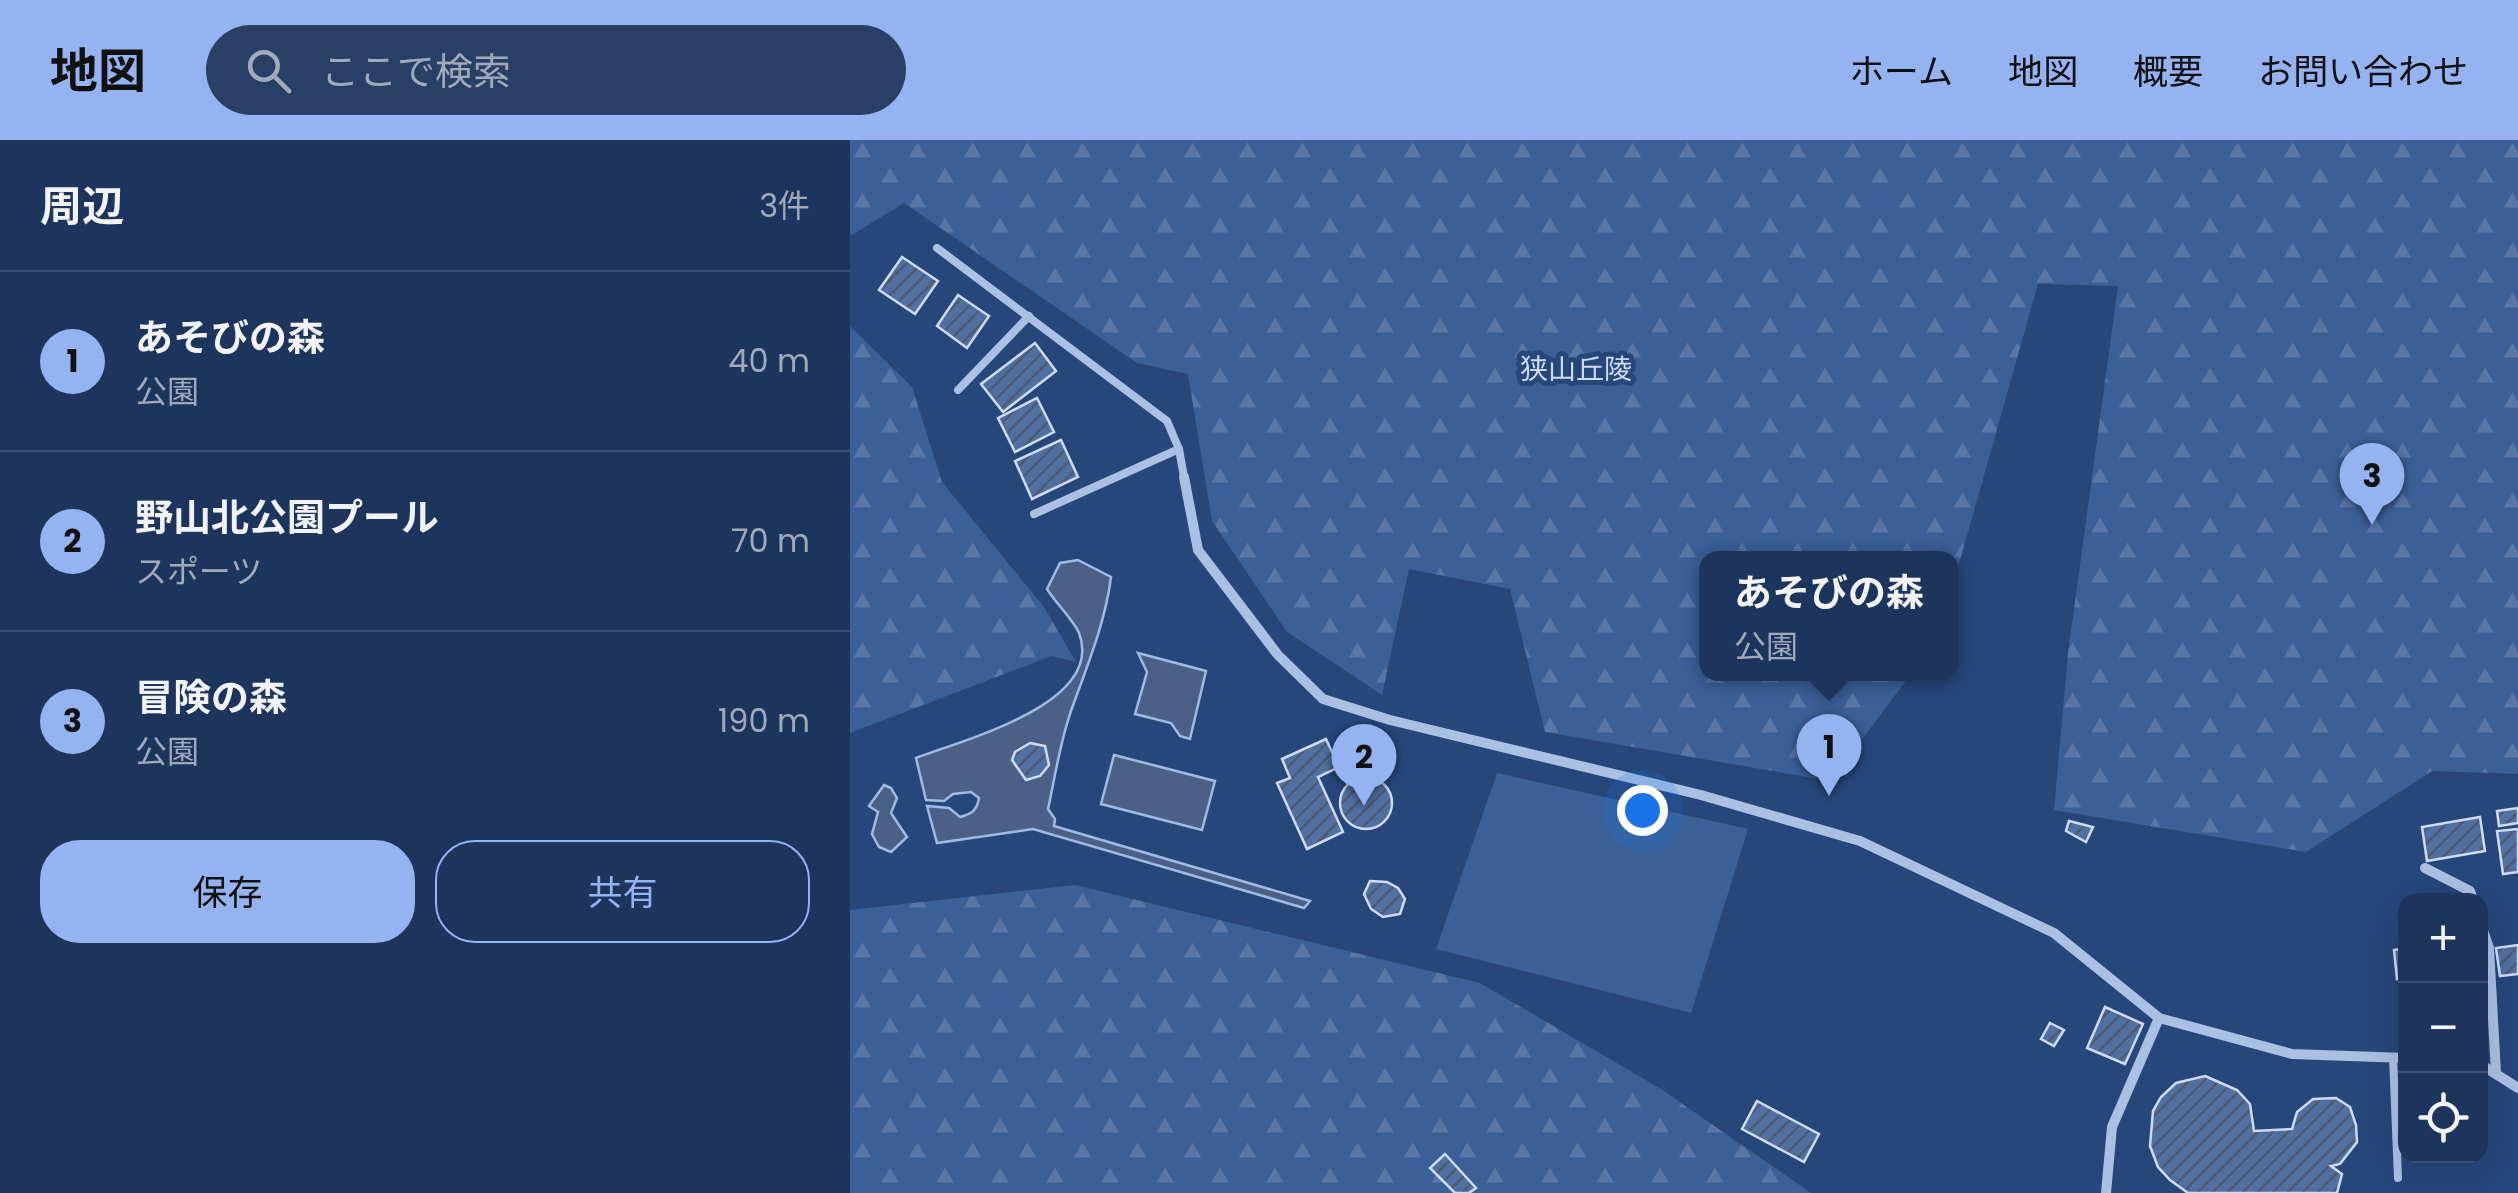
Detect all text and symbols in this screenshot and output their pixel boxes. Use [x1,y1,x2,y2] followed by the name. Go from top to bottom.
[206,25,906,115] search box
[50,38,146,105] text: 地図
[241,43,296,98] icon: search
[321,45,511,98] text: ここで検索
[1849,47,1953,96] text: ホーム
[2008,47,2078,96] text: 地図
[2133,47,2203,96] text: 概要
[2258,47,2468,96] text: お問い合わせ
[40,177,124,236] text: 周辺
[759,183,810,228] text: 3件
[135,311,325,364] text: あそびの森
[66,338,79,383] text: 1
[728,338,810,383] text: 40 m
[1520,350,1632,389] park label: 狭山丘陵
[135,369,199,414] text: 公園
[2340,442,2404,525] pin: 3
[135,491,439,544] text: 野山北公園プール
[63,518,82,563] text: 2
[731,518,810,563] text: 70 m
[135,549,262,594] text: スポーツ
[1699,551,1959,681] popup
[1734,566,1924,619] text: あそびの森
[1734,624,1798,669] text: 公園
[135,671,287,724] text: 冒険の森
[63,698,82,743] text: 3
[718,698,810,743] text: 190 m
[1796,714,1862,796] pin: 1
[1332,724,1396,806] pin: 2
[135,729,199,774] text: 公園
[1617,785,1668,836] your location
[40,840,415,943] button: 保存
[435,840,810,943] button: 共有
[2398,893,2488,1163] map controls
[2398,893,2488,983] button: +
[2398,983,2488,1073] button: −
[2398,1073,2488,1163] button: locate

